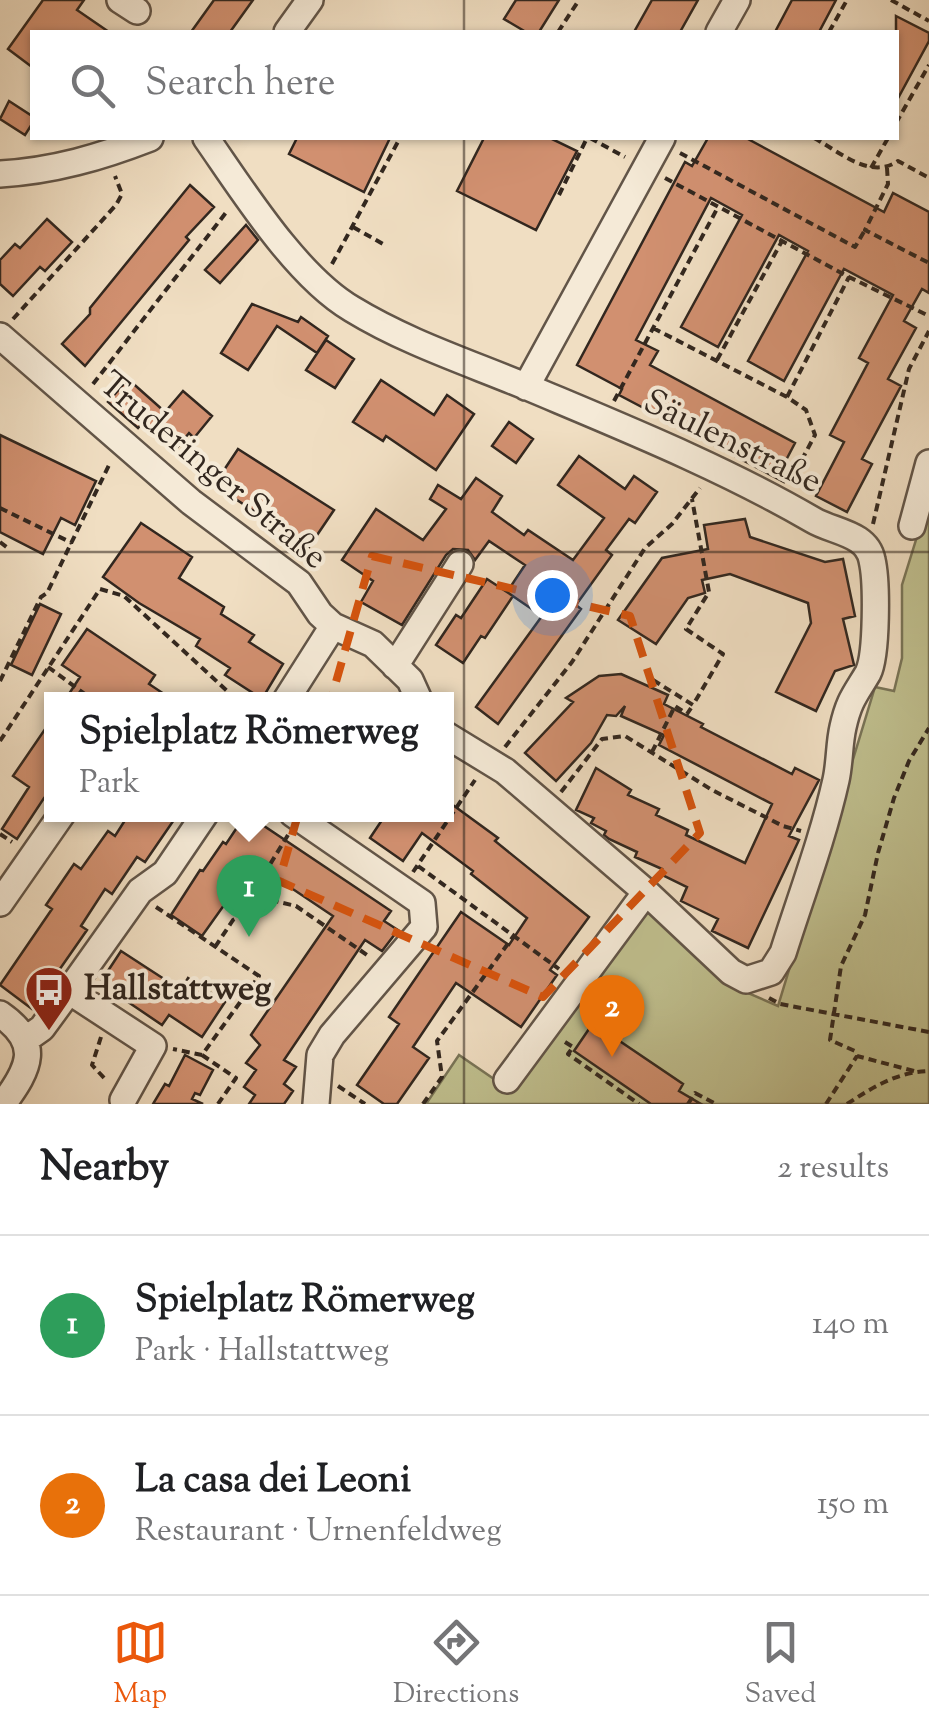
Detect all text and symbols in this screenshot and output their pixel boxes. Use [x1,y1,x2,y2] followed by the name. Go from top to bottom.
[30,30,899,140] search box
[65,58,120,113] icon: search
[145,58,336,112] text: Search here
[87,361,337,583] street label: Truderinger Straße
[634,378,830,508] street label: Säulenstraße
[527,570,578,621] your location
[44,692,454,822] popup
[79,707,419,761] text: Spielplatz Römerweg
[79,761,140,807] text: Park
[216,854,282,937] pin: 1
[23,964,75,1032] bus stop icon: Hallstattweg
[84,965,271,1016] place label: Hallstattweg
[580,974,644,1057] pin: 2
[40,1139,169,1199] text: Nearby
[777,1146,889,1192] text: 2 results
[135,1275,475,1329] text: Spielplatz Römerweg
[67,1302,78,1348] text: 1
[812,1302,889,1348] text: 140 m
[135,1329,389,1375] text: Park · Hallstattweg
[135,1455,411,1509] text: La casa dei Leoni
[65,1482,80,1528] text: 2
[817,1482,889,1528] text: 150 m
[135,1509,502,1555] text: Restaurant · Urnenfeldweg
[113,1615,168,1715] tab: Map
[393,1615,519,1715] tab: Directions
[744,1615,816,1715] tab: Saved

